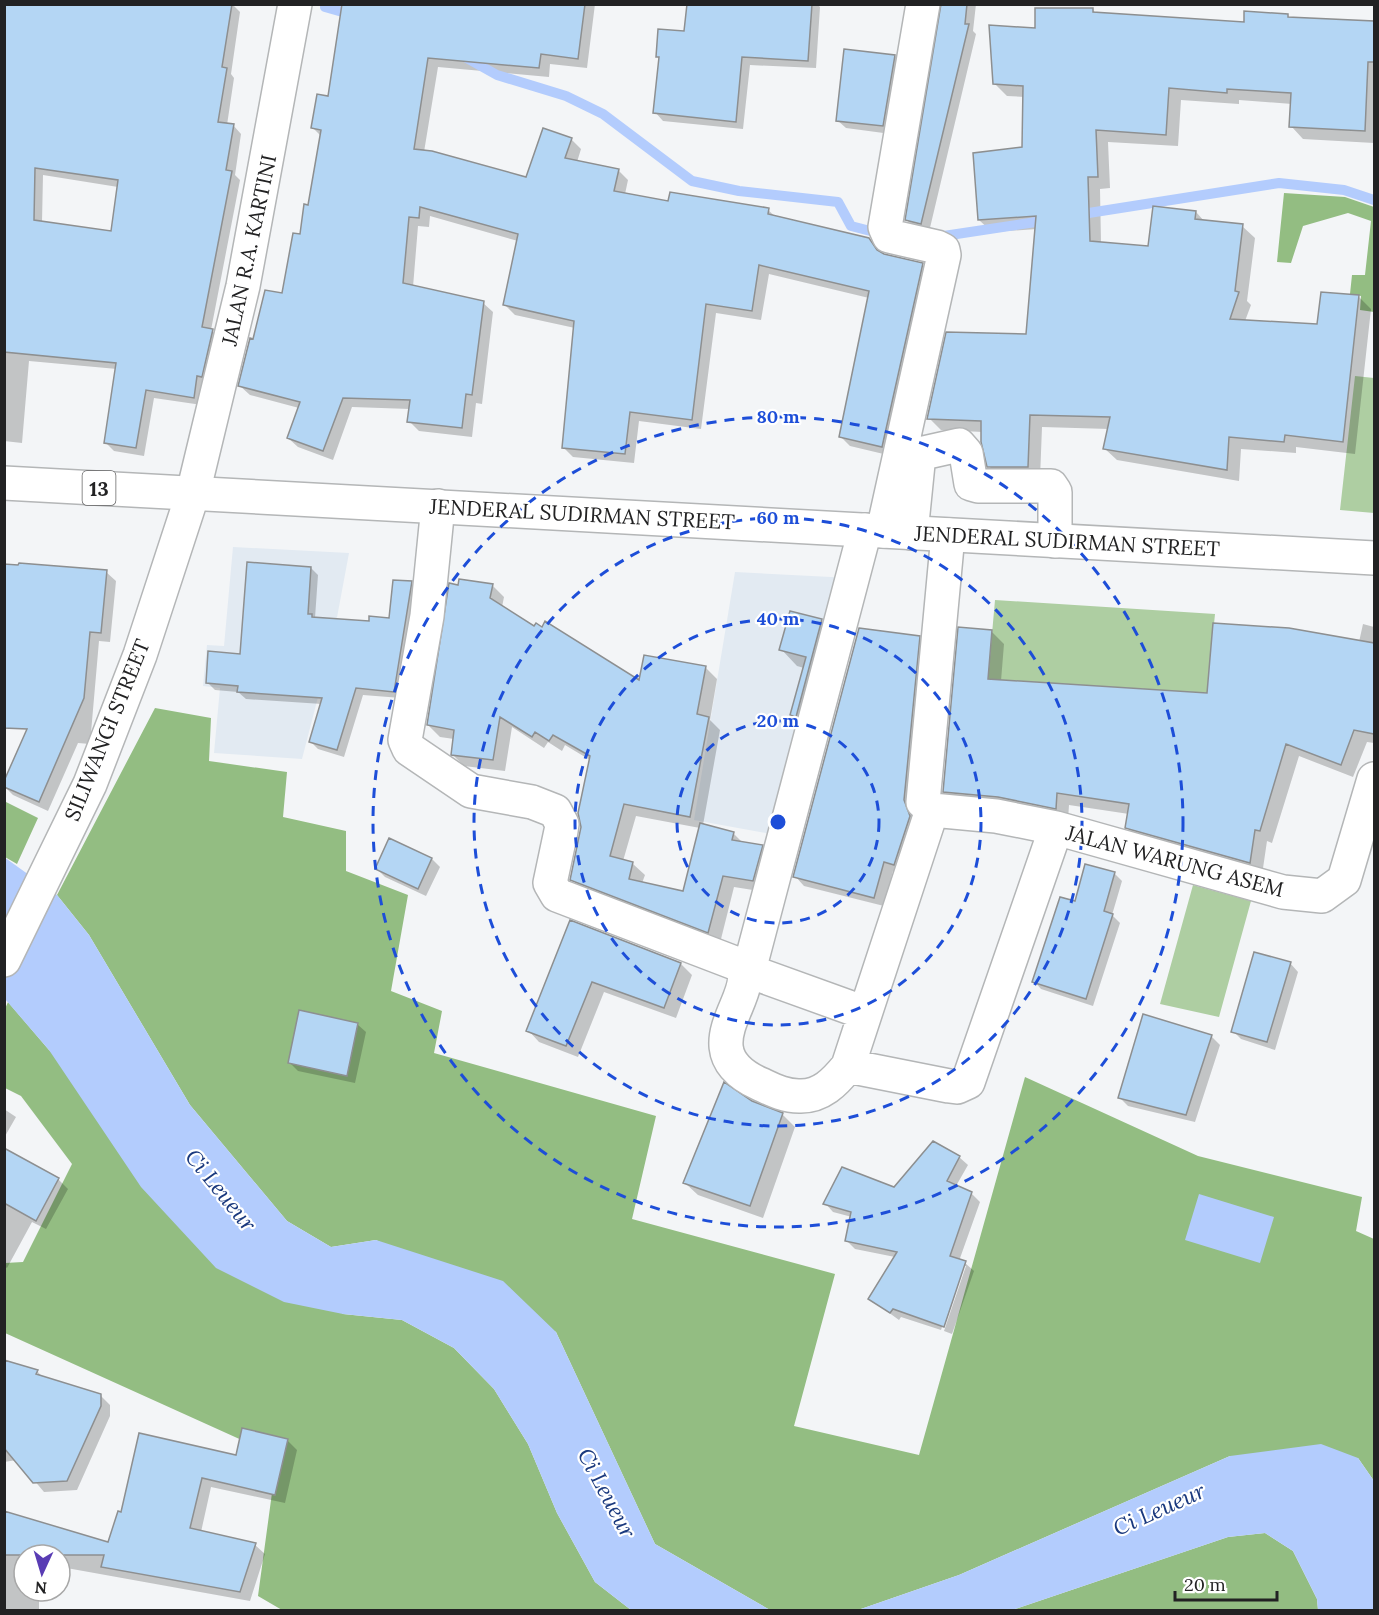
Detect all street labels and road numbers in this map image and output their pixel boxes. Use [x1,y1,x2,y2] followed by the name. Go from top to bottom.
[215,152,282,349] street label: JALAN R.A. KARTINI
[82,471,116,505] road number: 13
[428,492,735,535] street label: JENDERAL SUDIRMAN STREET
[913,519,1220,562] street label: JENDERAL SUDIRMAN STREET
[58,635,156,825] street label: SILIWANGI STREET
[1062,819,1287,903] street label: JALAN WARUNG ASEM

